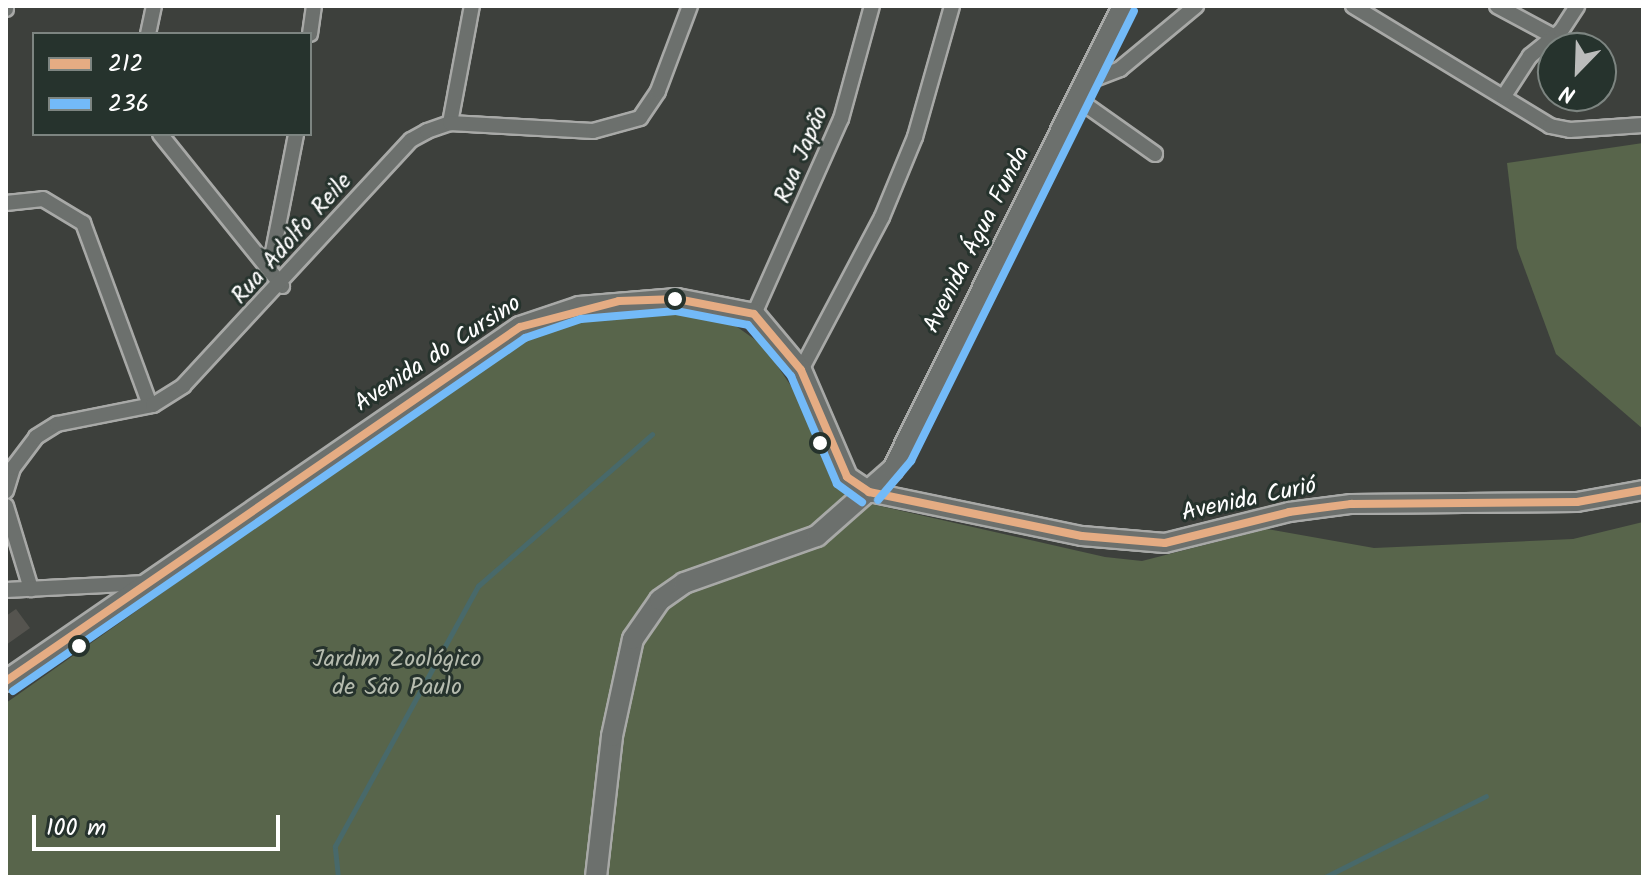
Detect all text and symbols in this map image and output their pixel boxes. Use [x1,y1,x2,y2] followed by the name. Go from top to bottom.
[32,32,312,136] legend
[1537,32,1617,112] north arrow
[108,45,143,84] text: 212
[1555,74,1581,112] text: N
[108,85,149,124] text: 236
[769,102,835,208] street label: Rua Japão
[918,142,1036,338] street label: Avenida Água Funda
[226,168,358,310] street label: Rua Adolfo Reile
[349,289,527,419] street label: Avenida do Cursino
[667,291,683,307] unlabelled marker
[812,435,828,451] unlabelled marker
[1179,472,1319,528] street label: Avenida Curió
[71,638,87,654] unlabelled marker
[313,646,481,702] park label: Jardim Zoológico de São Paulo
[36,799,284,849] scale bar
[46,809,106,848] text: 100 m

